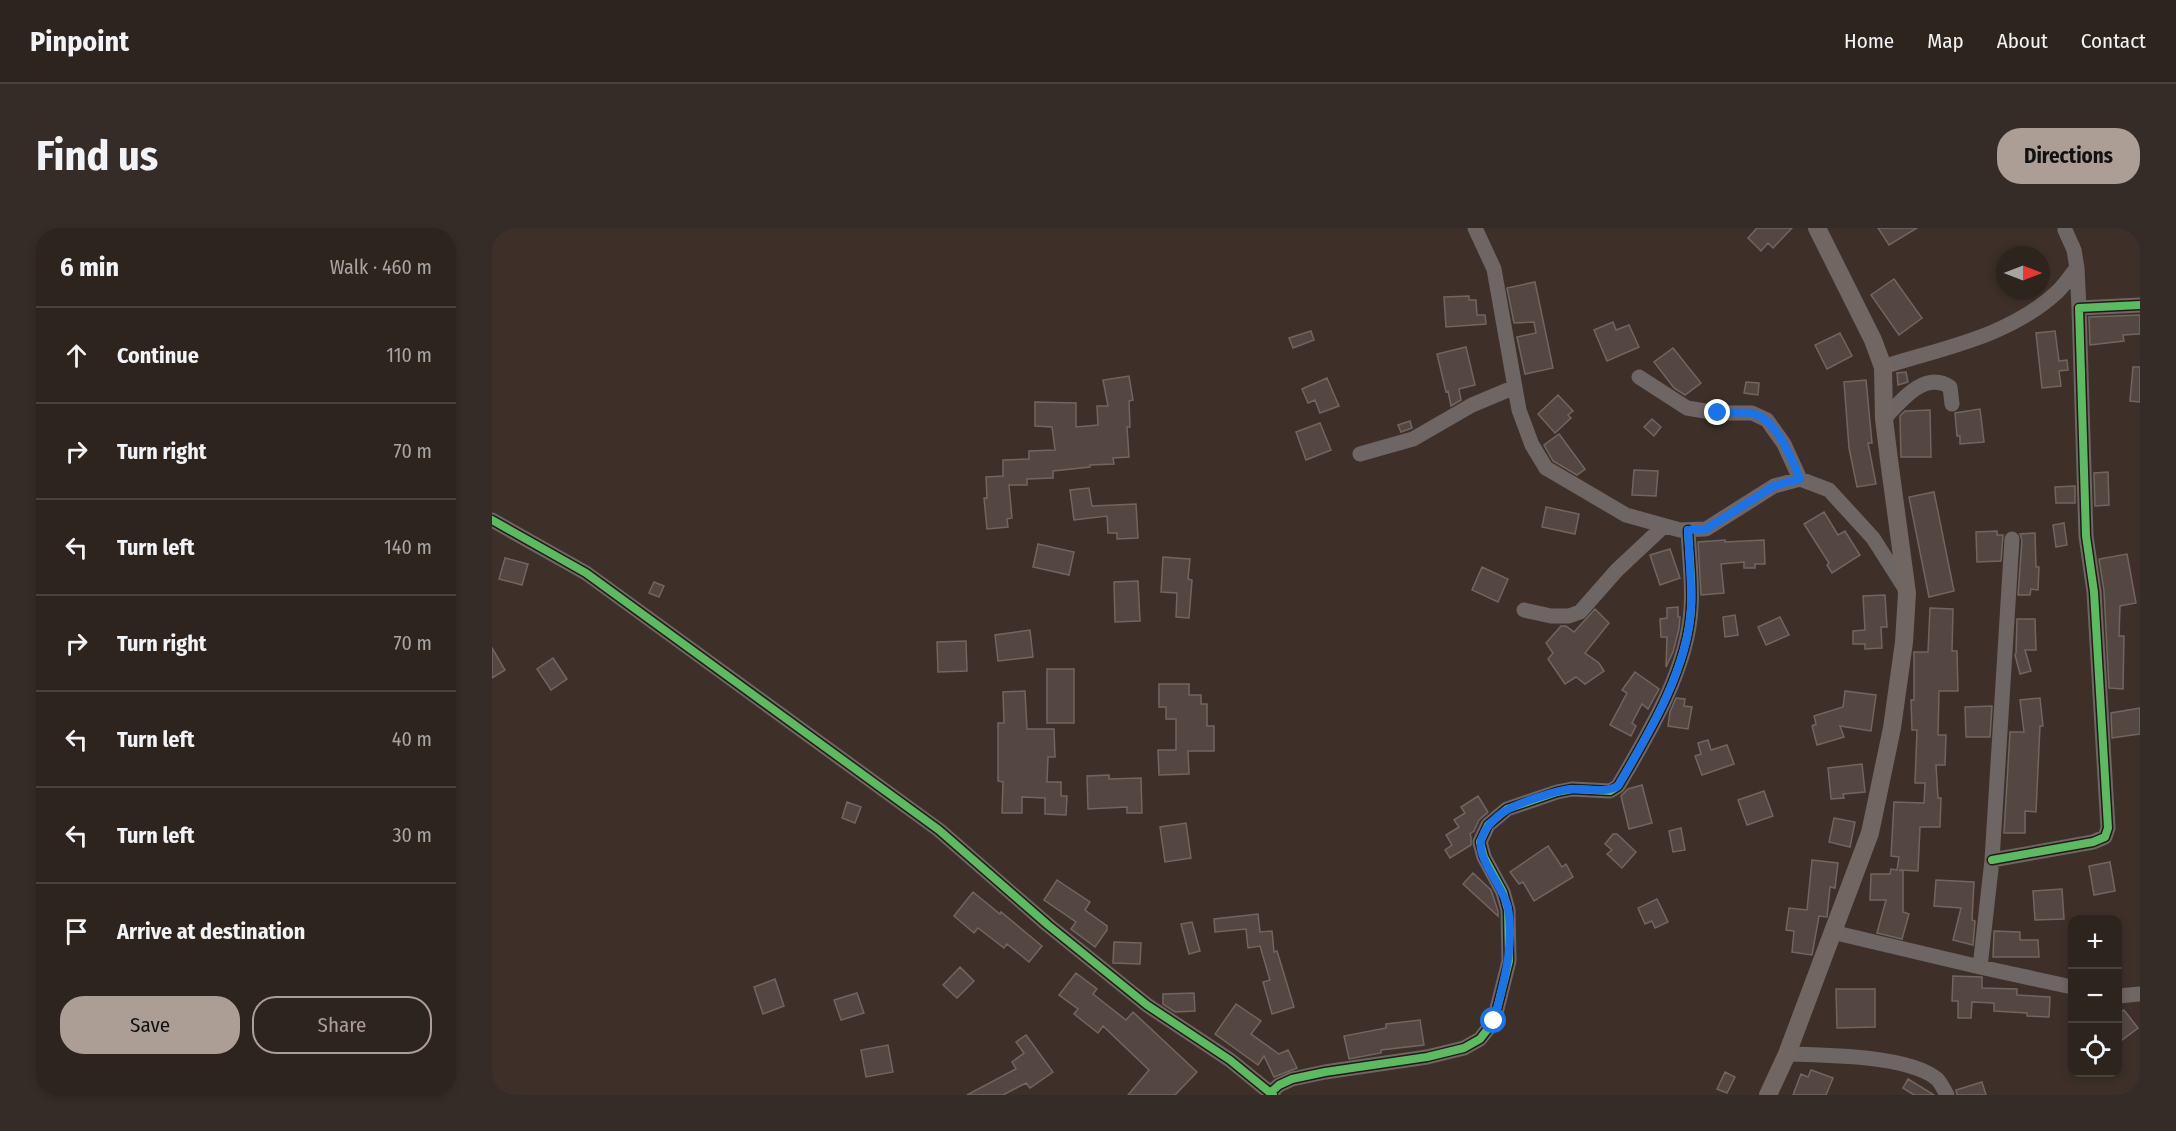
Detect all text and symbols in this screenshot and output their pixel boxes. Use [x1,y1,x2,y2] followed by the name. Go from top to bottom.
[30,25,129,58] text: Pinpoint
[1844,28,1894,54] text: Home
[1927,28,1964,54] text: Map
[1997,28,2048,54] text: About
[2081,28,2146,54] text: Contact
[1997,128,2140,184] button: Directions
[36,131,158,181] text: Find us
[1996,246,2050,300] north arrow
[60,252,119,283] text: 6 min
[330,255,432,279] text: Walk · 460 m
[60,339,93,372] icon: ahead
[117,342,199,369] text: Continue
[386,343,432,367] text: 110 m
[1704,399,1730,425] route end
[60,435,93,468] icon: right
[117,438,206,465] text: Turn right
[394,439,432,463] text: 70 m
[60,531,93,564] icon: left
[117,534,195,561] text: Turn left
[384,535,432,559] text: 140 m
[60,627,93,660] icon: right
[117,630,206,657] text: Turn right
[394,631,432,655] text: 70 m
[60,723,93,756] icon: left
[117,726,195,753] text: Turn left
[392,727,432,751] text: 40 m
[60,819,93,852] icon: left
[117,822,195,849] text: Turn left
[392,823,432,847] text: 30 m
[60,915,93,948] icon: arrive
[2068,915,2122,1077] map controls
[2068,915,2122,969] button: +
[117,918,305,945] text: Arrive at destination
[2068,969,2122,1023] button: −
[60,996,240,1054] button: Save
[252,996,432,1054] button: Share
[1480,1007,1506,1033] route start
[2068,1023,2122,1077] button: locate

